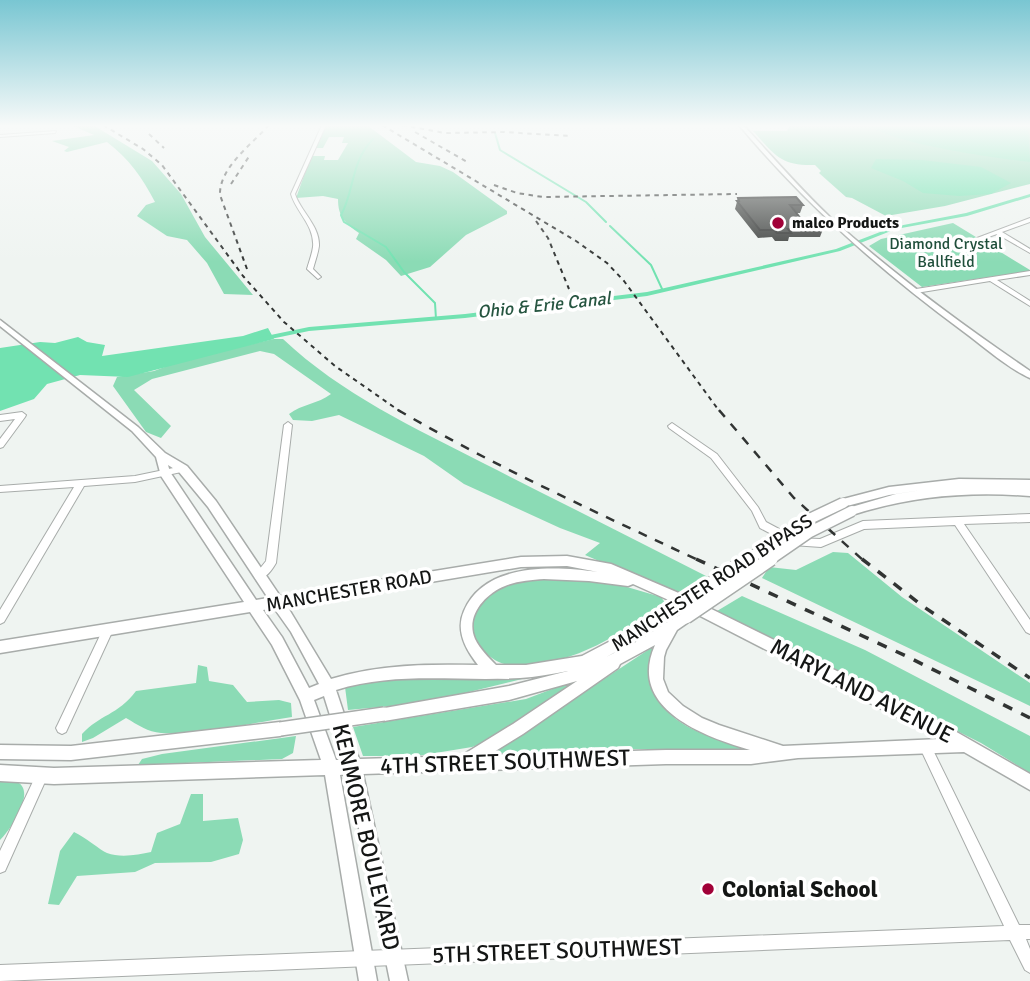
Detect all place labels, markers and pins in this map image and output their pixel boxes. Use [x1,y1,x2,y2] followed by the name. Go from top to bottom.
[792,213,899,233] place label: malco Products
[770,215,786,231] marker: malco Products
[722,875,878,904] place label: Colonial School
[700,881,716,897] marker: Colonial School

